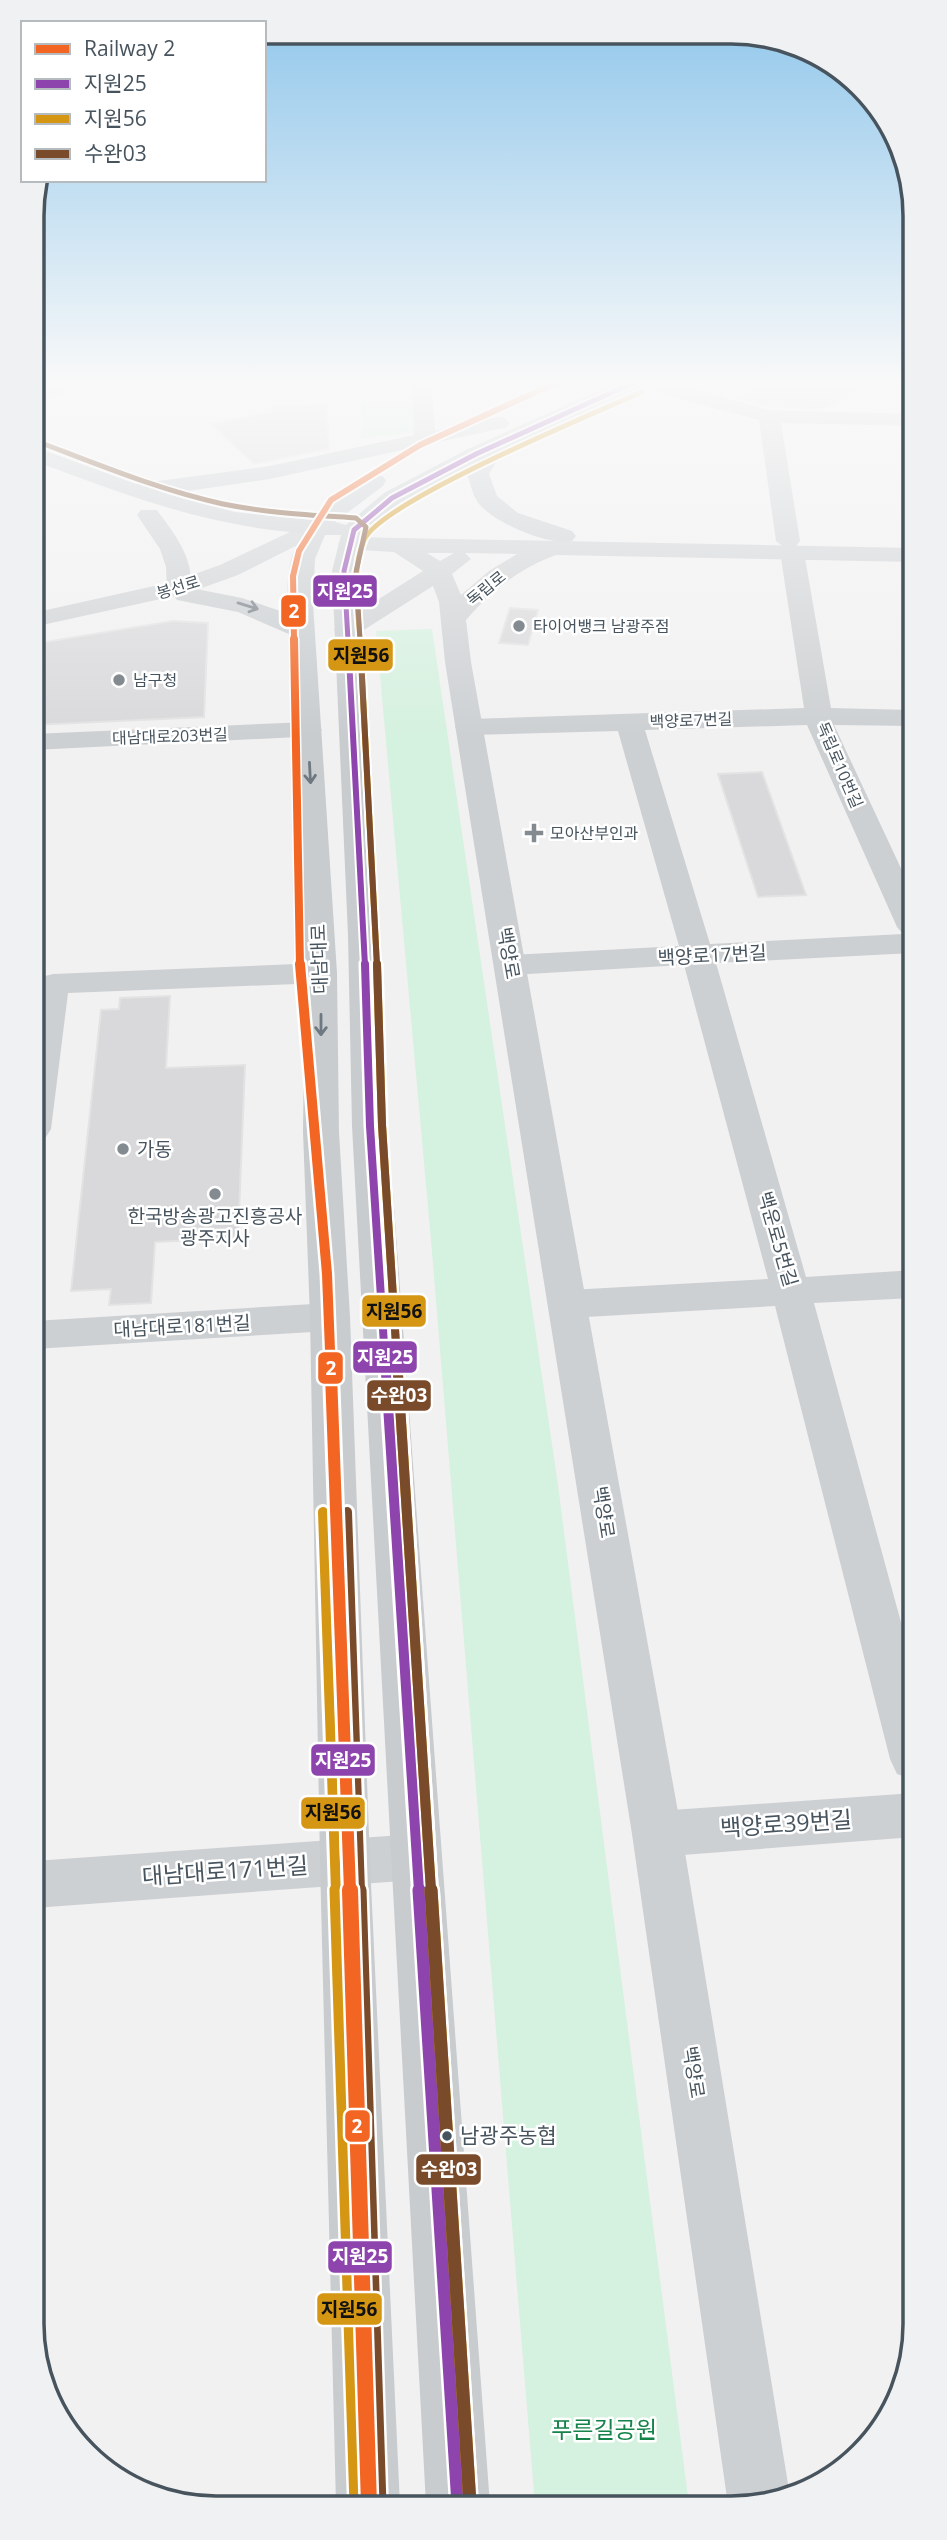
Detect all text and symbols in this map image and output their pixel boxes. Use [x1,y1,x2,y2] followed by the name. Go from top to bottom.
[21,21,266,182] legend
[84,34,175,62] text: Railway 2
[84,69,147,97] text: 지원25
[84,104,147,132] text: 지원56
[84,139,147,167] text: 수완03
[462,565,510,610] street label: 독립로
[154,570,203,604] street label: 봉선로
[312,574,378,608] line badge: 지원25
[317,578,373,604] text: 지원25
[280,594,307,628] line badge: 2
[289,598,300,624] text: 2
[236,600,258,613] one-way arrow
[533,615,670,637] place label: 타이어뱅크 남광주점
[511,618,527,634] marker: 타이어뱅크 남광주점
[327,638,394,672] line badge: 지원56
[333,642,389,668] text: 지원56
[133,669,177,691] place label: 남구청
[111,672,127,688] marker: 남구청
[649,708,733,732] street label: 백양로7번길
[812,718,868,812] street label: 독립로10번길
[112,723,228,749] street label: 대남대로203번길
[304,761,317,784] one-way arrow
[550,822,639,844] place label: 모아산부인과
[524,823,544,843] marker: 모아산부인과
[305,924,333,994] street label: 대남대로
[492,925,526,981] street label: 백양로
[657,939,767,971] street label: 백양로17번길
[314,1013,328,1036] one-way arrow
[137,1136,172,1162] place label: 가동
[115,1141,131,1157] marker: 가동
[207,1186,223,1202] marker: 한국방송광고진흥공사 광주지사
[752,1188,804,1290] street label: 백운로5번길
[128,1203,302,1251] place label: 한국방송광고진흥공사 광주지사
[361,1294,427,1328] line badge: 지원56
[366,1298,422,1324] text: 지원56
[113,1309,251,1343] street label: 대남대로181번길
[352,1340,418,1374] line badge: 지원25
[357,1344,413,1370] text: 지원25
[317,1351,344,1385] line badge: 2
[326,1355,337,1381] text: 2
[366,1379,432,1412] line badge: 수완03
[371,1382,427,1408] text: 수완03
[587,1484,621,1540] street label: 백양로
[310,1743,376,1777] line badge: 지원25
[315,1747,371,1773] text: 지원25
[300,1796,366,1830] line badge: 지원56
[305,1799,361,1825] text: 지원56
[719,1802,853,1844] street label: 백양로39번길
[141,1848,309,1892] street label: 대남대로171번길
[677,2044,711,2100] street label: 백양로
[344,2109,371,2143] line badge: 2
[352,2113,363,2139] text: 2
[460,2121,557,2149] place label: 남광주농협
[440,2129,454,2143] marker: 남광주농협
[415,2153,482,2186] line badge: 수완03
[421,2156,477,2182] text: 수완03
[327,2240,393,2274] line badge: 지원25
[332,2243,388,2269] text: 지원25
[316,2292,383,2326] line badge: 지원56
[321,2296,377,2322] text: 지원56
[551,2413,657,2445] park label: 푸른길공원

